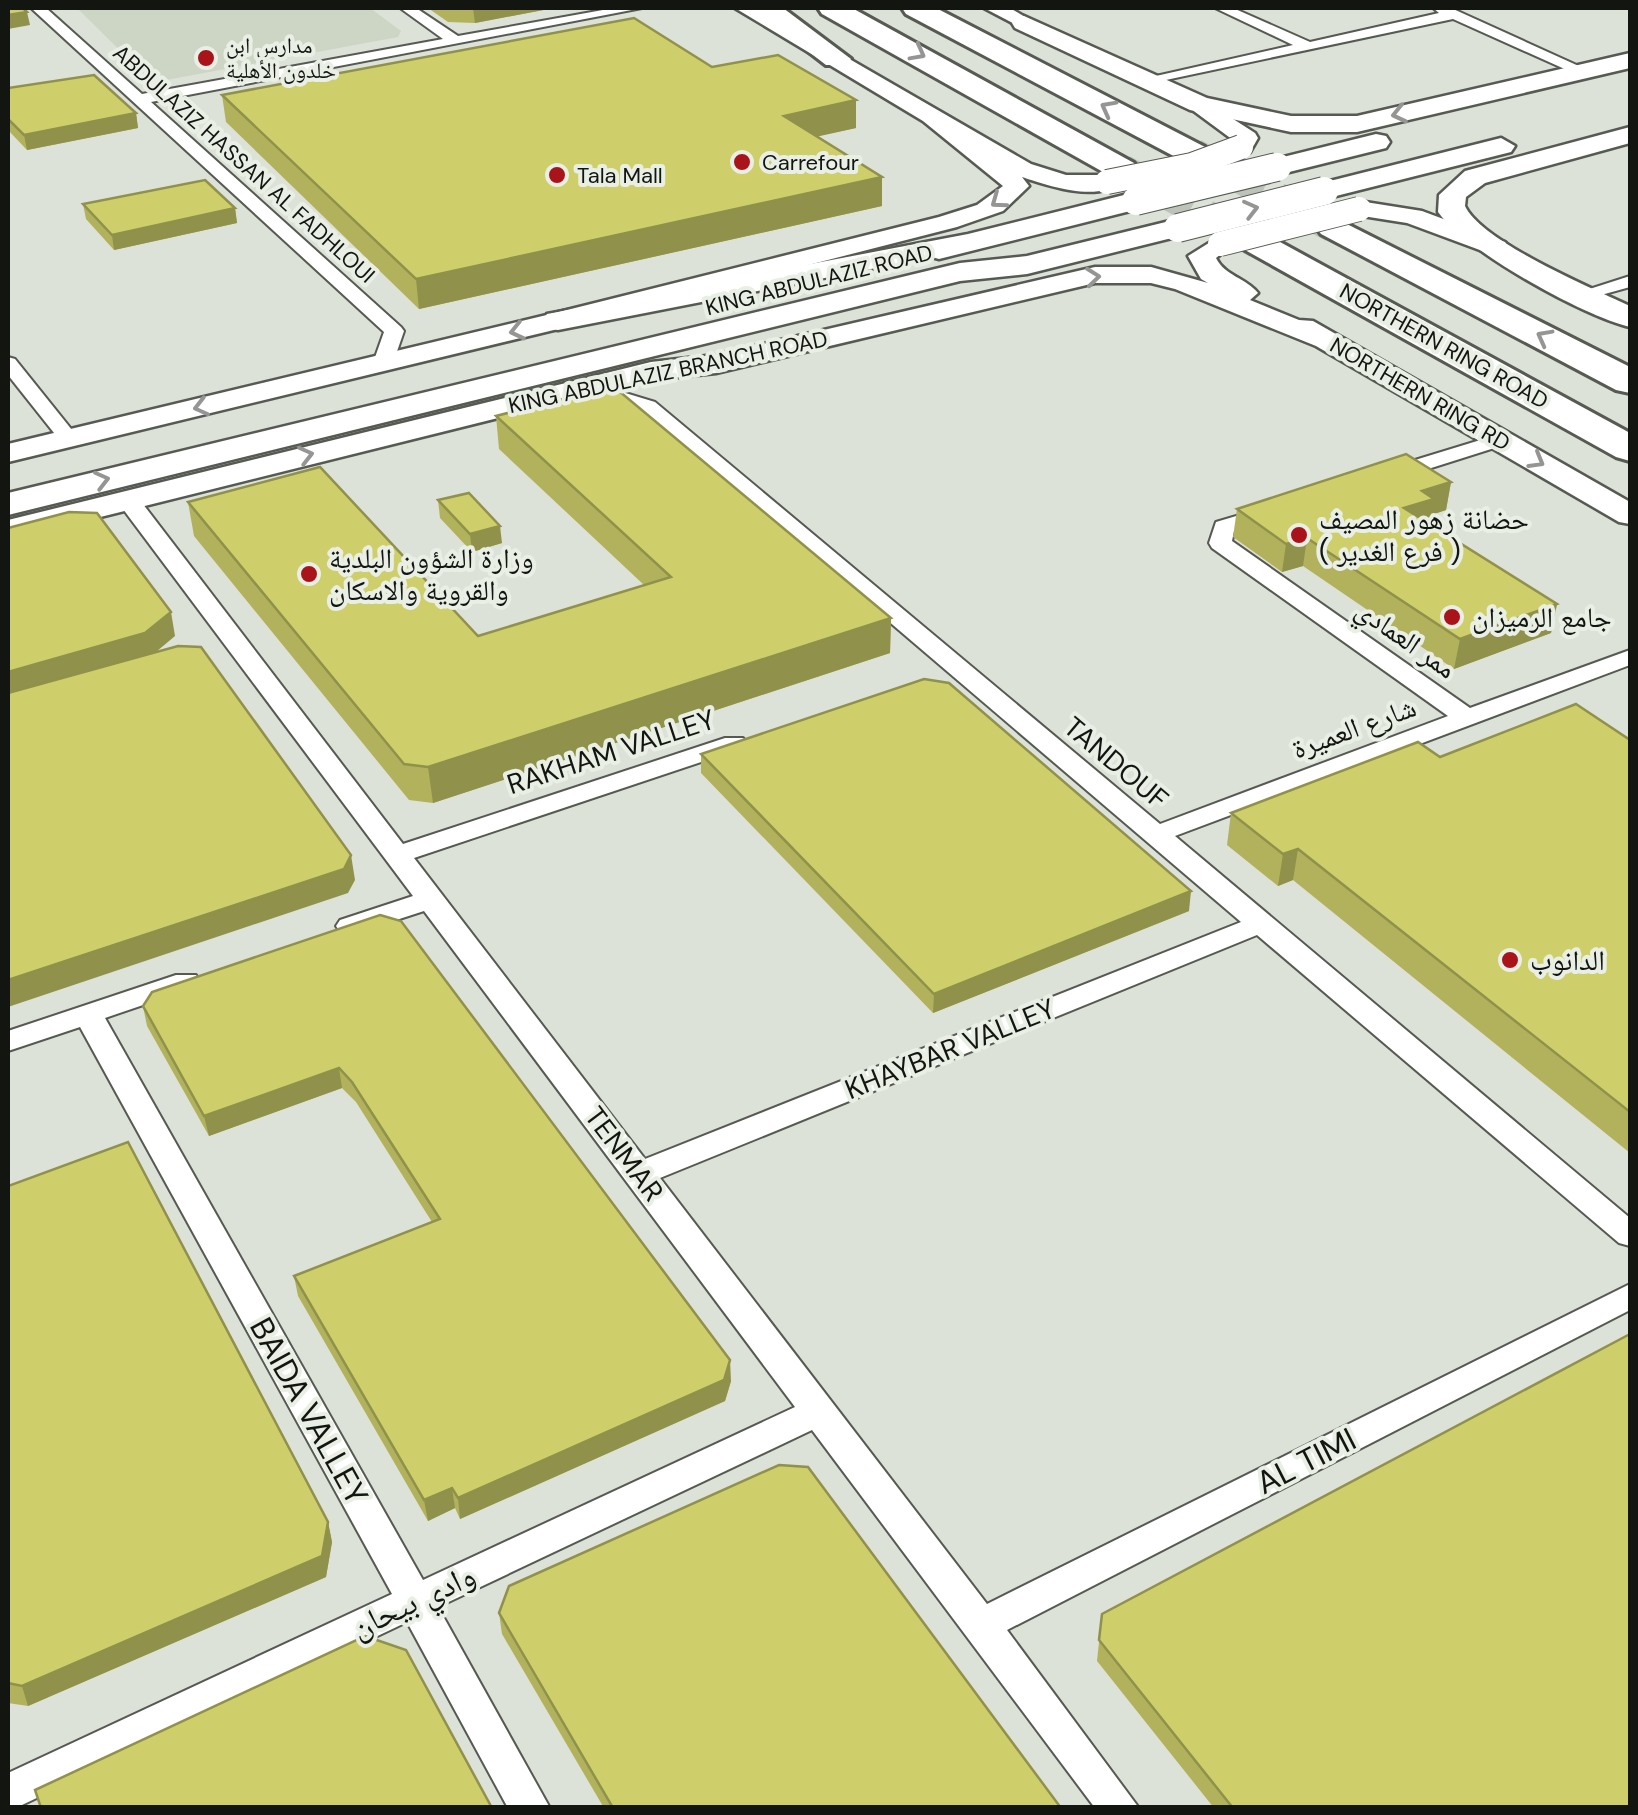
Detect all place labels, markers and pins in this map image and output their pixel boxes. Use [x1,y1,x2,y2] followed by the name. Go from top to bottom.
[226,31,336,85] place label: مدارس ابن خلدون الأهلية
[195,47,217,69] marker: مدارس ابن خلدون الأهلية
[762,148,859,177] place label: Carrefour
[731,151,753,173] marker: Carrefour
[577,161,663,190] place label: Tala Mall
[546,164,568,186] marker: Tala Mall
[1319,501,1529,570] place label: حضانة زهور المصيف ( فرع الغدير )
[1288,524,1310,546] marker: حضانة زهور المصيف ( فرع الغدير )
[329,540,534,609] place label: وزارة الشؤون البلدية والقروية والاسكان
[298,563,320,585] marker: وزارة الشؤون البلدية والقروية والاسكان
[1472,599,1612,636] place label: جامع الرميزان
[1441,606,1463,628] marker: جامع الرميزان
[1530,942,1605,979] place label: الدانوب
[1499,949,1521,971] marker: الدانوب

